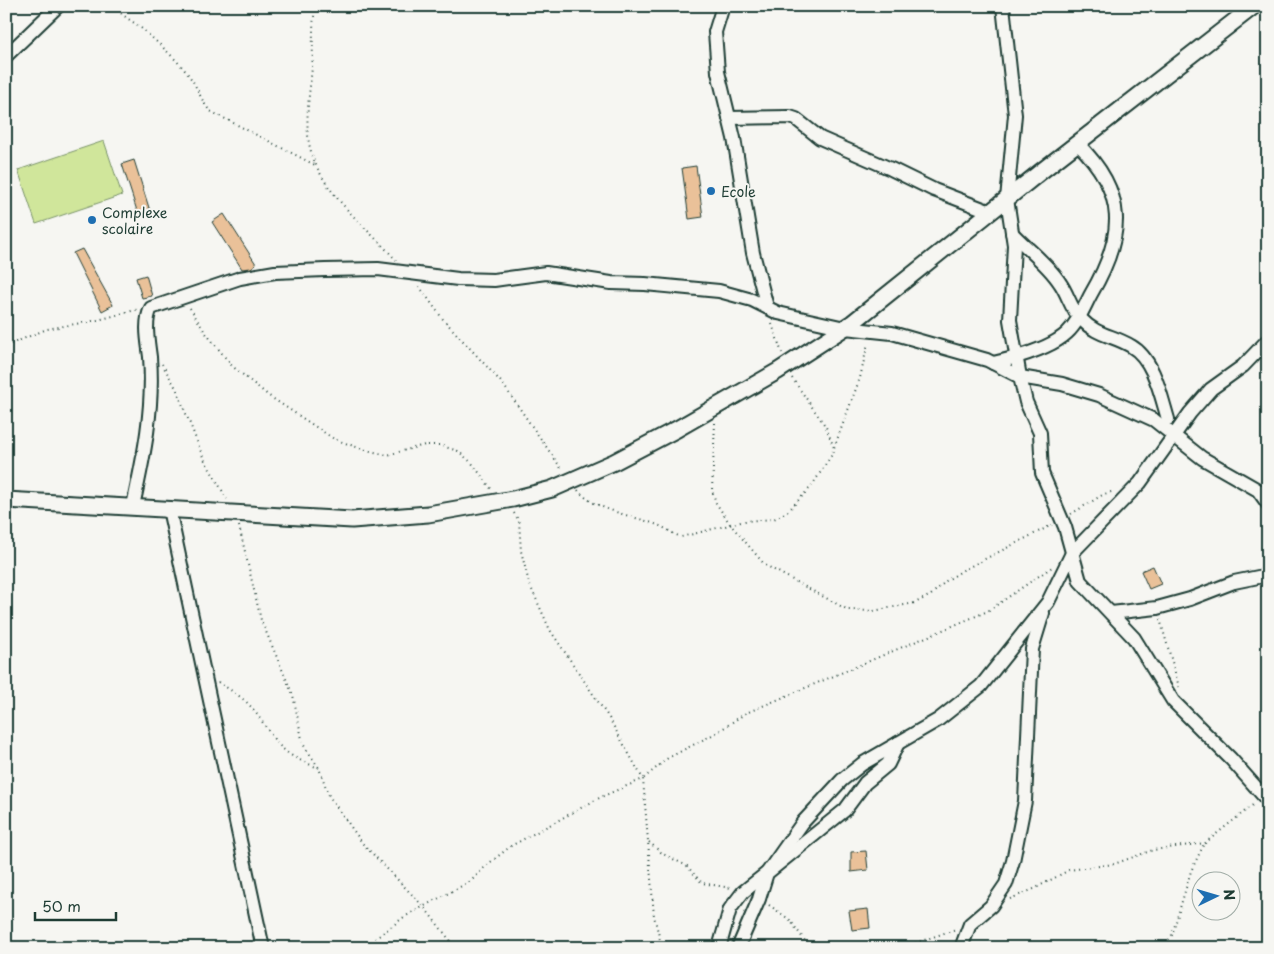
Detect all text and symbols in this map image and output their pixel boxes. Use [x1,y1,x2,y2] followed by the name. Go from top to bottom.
[721,181,756,202] place label: Ecole
[705,185,717,197] marker: Ecole
[102,202,168,239] place label: Complexe scolaire
[86,214,98,226] marker: Complexe scolaire
[1192,872,1242,922] north arrow
[1219,888,1240,901] text: N
[35,889,116,921] scale bar
[42,894,81,917] text: 50 m

